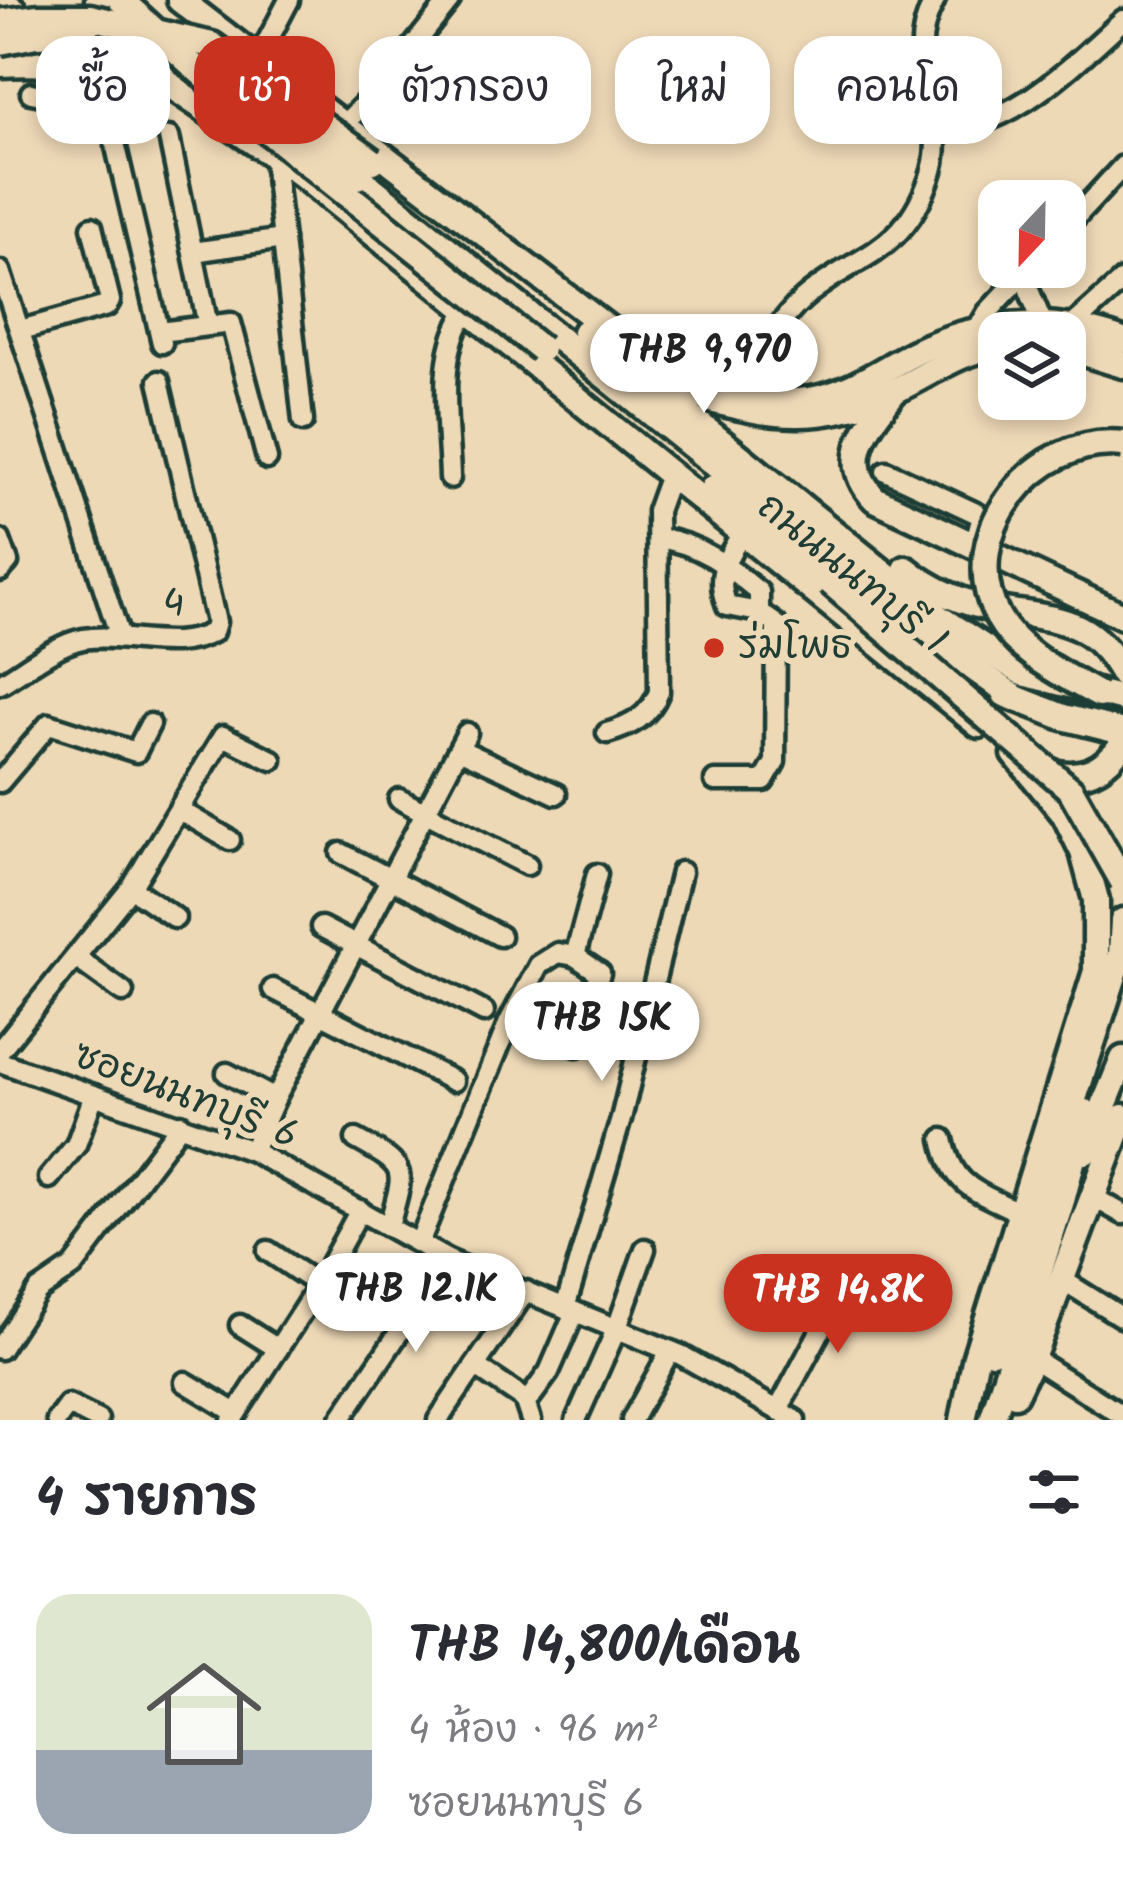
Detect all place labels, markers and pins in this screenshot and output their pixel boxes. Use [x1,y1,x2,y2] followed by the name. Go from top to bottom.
[567,314,841,416] pin: THB 9,970
[738,617,853,679] place label: ร่มโพธ
[701,635,727,661] marker: ร่มโพธ
[491,982,713,1084] pin: THB 15K
[279,1253,553,1355] pin: THB 12.1K
[701,1254,975,1356] pin: THB 14.8K

